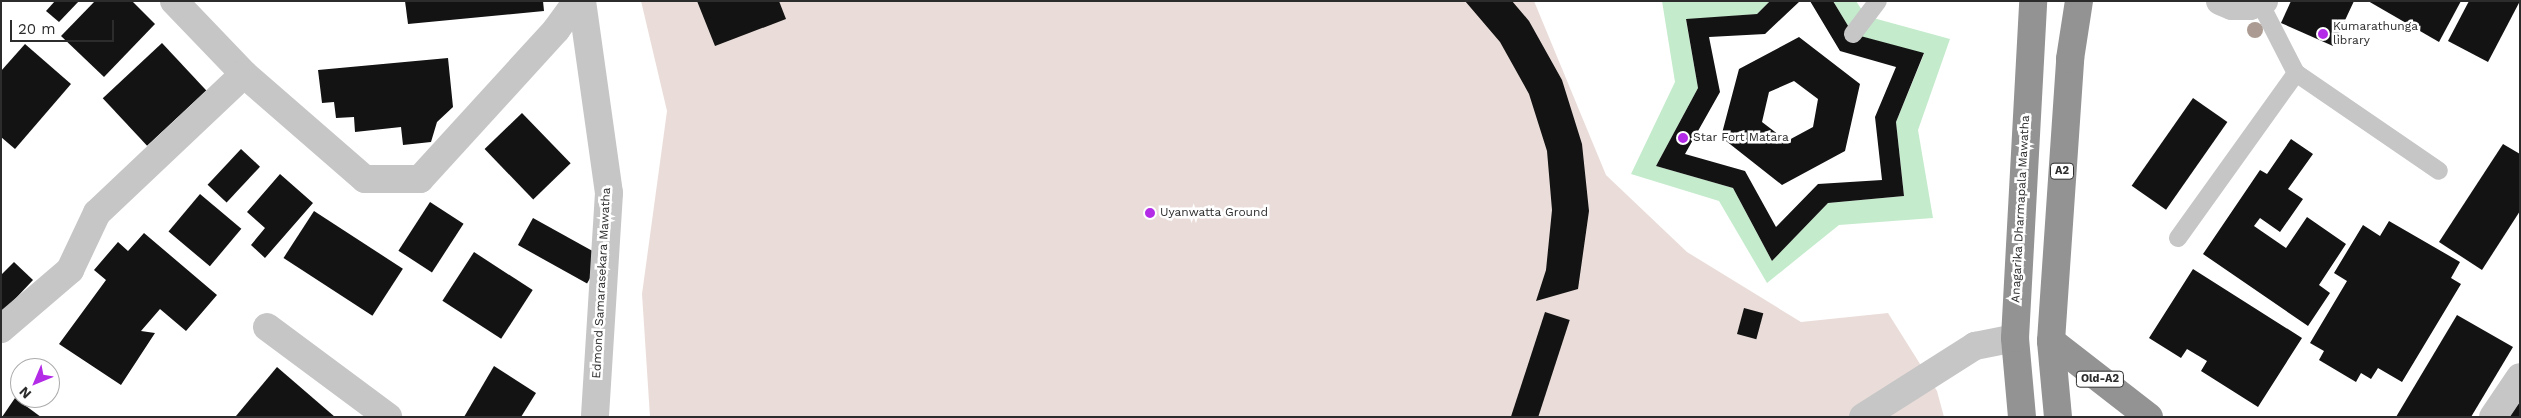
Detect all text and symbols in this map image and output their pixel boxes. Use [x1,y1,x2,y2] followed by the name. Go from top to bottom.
[12,10,116,42] scale bar
[18,20,56,38] text: 20 m
[2333,20,2418,48] place label: Kumarathunga library
[2317,28,2329,40] marker: Kumarathunga library
[2009,115,2033,303] street label: Anagarika Dharmapala Mawatha
[1693,131,1789,145] place label: Star Fort Matara
[1677,132,1689,144] marker: Star Fort Matara
[2050,162,2074,180] road number: A2
[590,187,614,379] street label: Edmond Samarasekara Mawatha
[1160,206,1268,220] place label: Uyanwatta Ground
[1144,207,1156,219] marker: Uyanwatta Ground
[10,358,60,408] north arrow
[2075,370,2125,388] road number: Old-A2
[16,384,34,402] text: N

